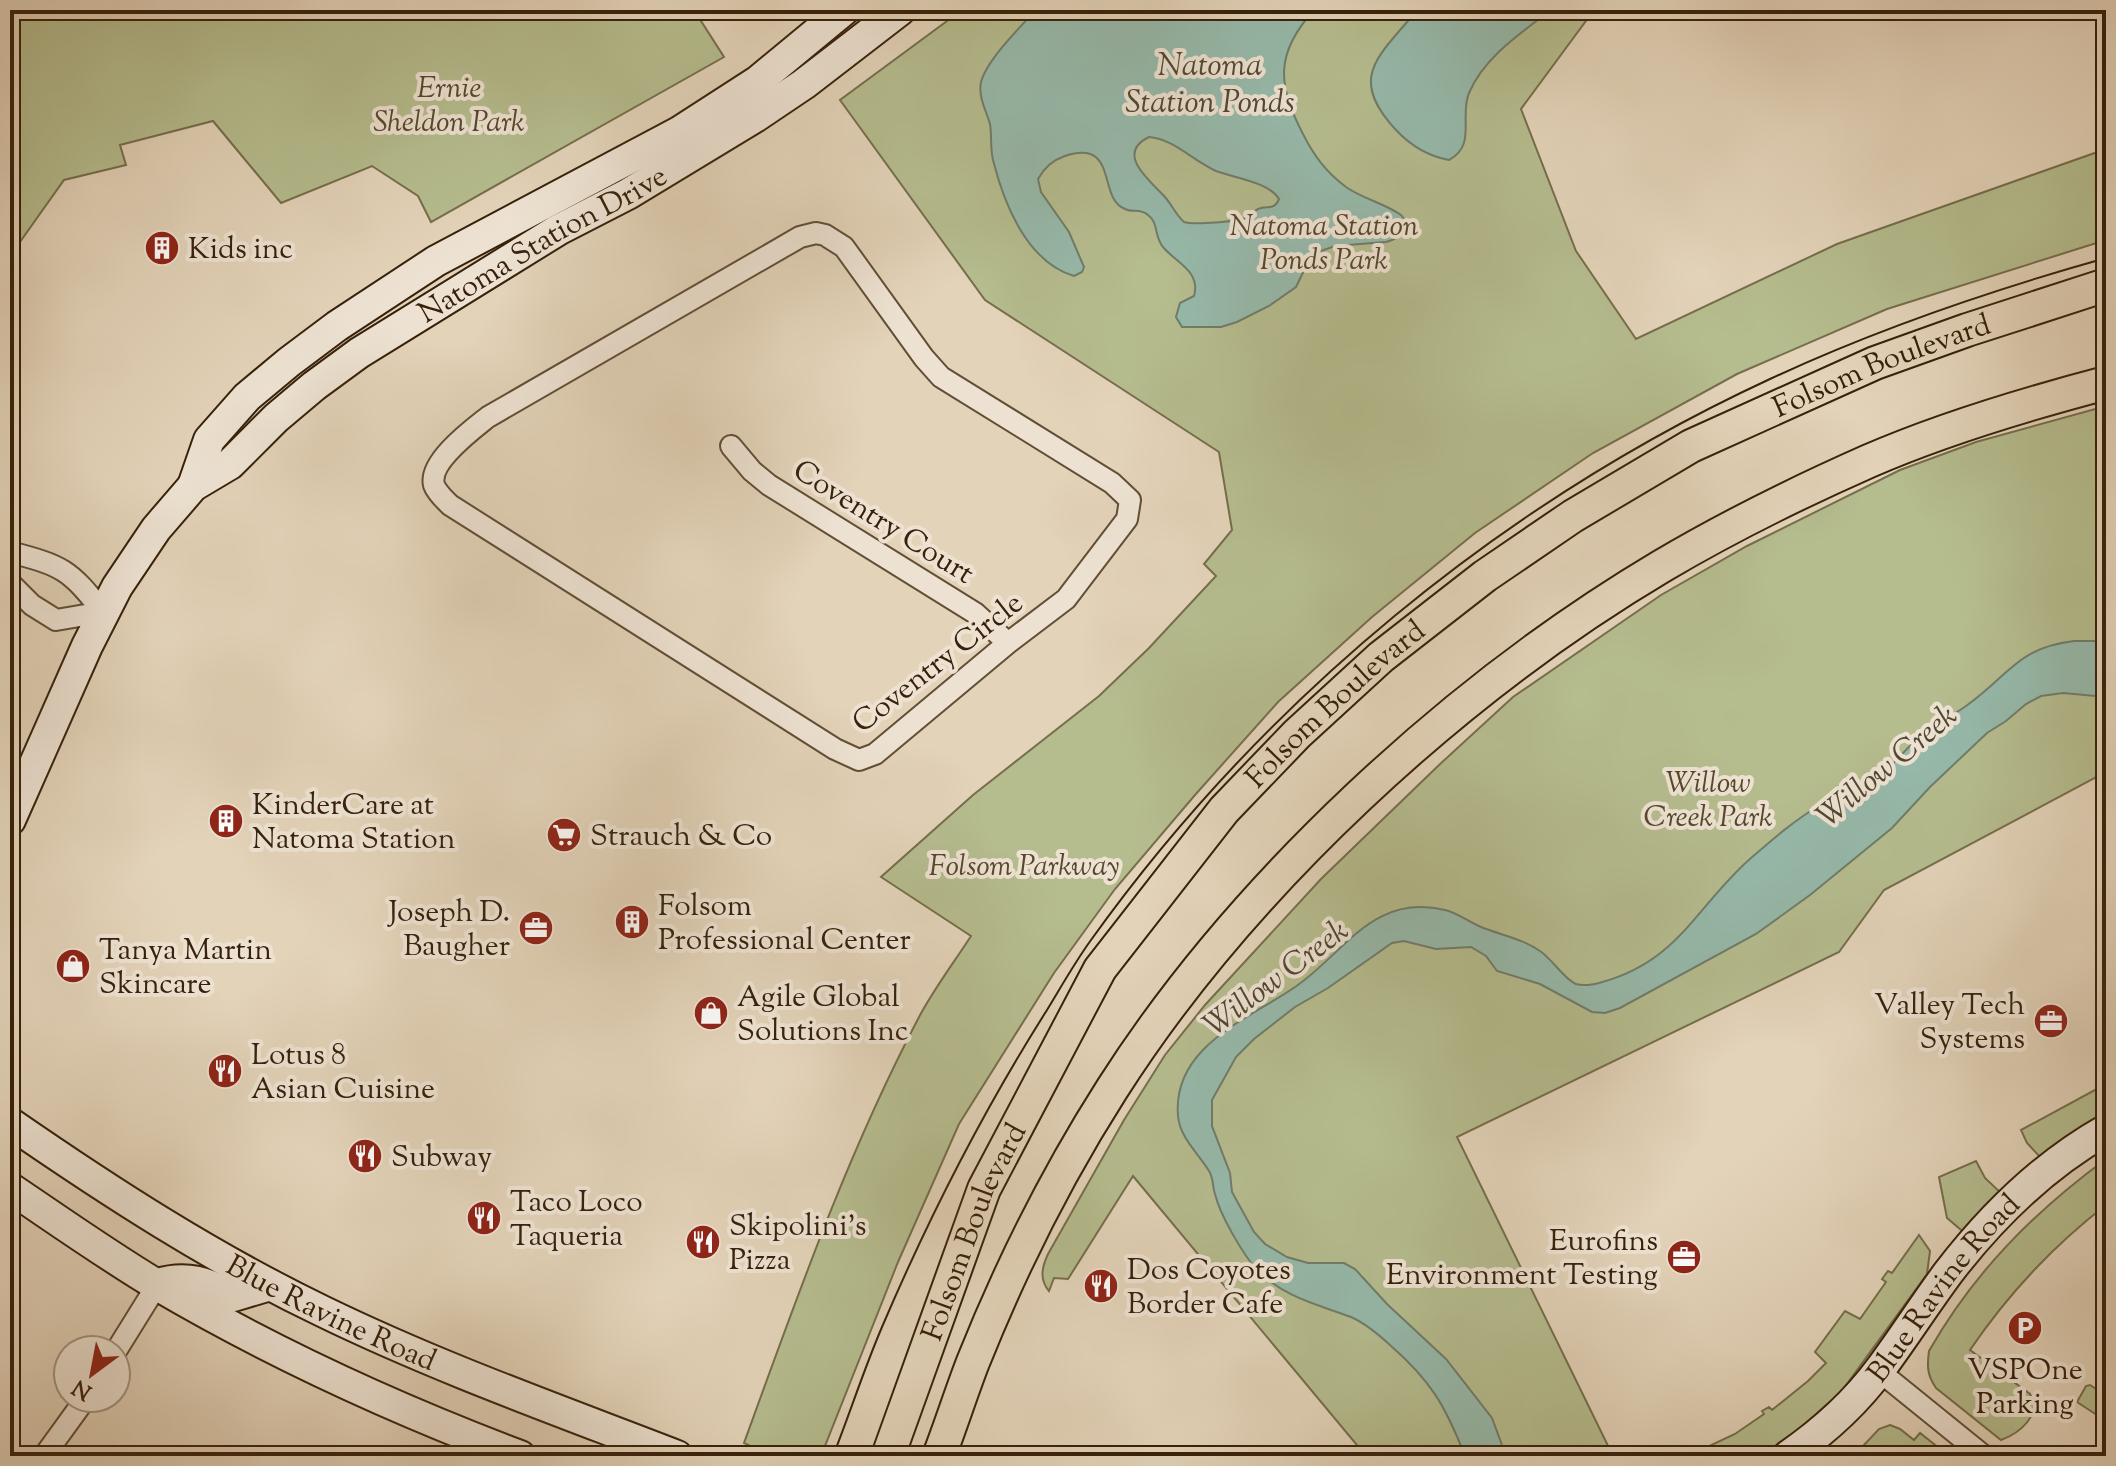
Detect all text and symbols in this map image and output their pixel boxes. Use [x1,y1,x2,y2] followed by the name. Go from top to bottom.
[1125,44,1295,127] water label: Natoma Station Ponds
[373,68,525,145] park label: Ernie Sheldon Park
[410,156,676,335] street label: Natoma Station Drive
[1230,206,1419,283] park label: Natoma Station Ponds Park
[143,229,181,267] building icon: Kids inc
[188,229,293,272] place label: Kids inc
[1766,305,1997,430] street label: Folsom Boulevard
[784,450,982,596] street label: Coventry Court
[844,583,1033,745] street label: Coventry Circle
[1237,611,1436,799] street label: Folsom Boulevard
[1808,695,1968,840] water label: Willow Creek
[1644,763,1772,840] park label: Willow Creek Park
[252,785,456,862] place label: KinderCare at Natoma Station
[207,802,245,840] building icon: KinderCare at Natoma Station
[545,816,583,854] supermarket icon: Strauch & Co
[590,816,772,859] place label: Strauch & Co
[929,846,1119,889] park label: Folsom Parkway
[658,886,911,963] place label: Folsom Professional Center
[386,892,510,969] place label: Joseph D. Baugher
[613,903,651,941] building icon: Folsom Professional Center
[517,909,555,947] office icon: Joseph D. Baugher
[1195,910,1359,1049] water label: Willow Creek
[99,930,272,1007] place label: Tanya Martin Skincare
[54,947,92,985] shop icon: Tanya Martin Skincare
[737,977,908,1054] place label: Agile Global Solutions Inc
[1874,985,2025,1062] place label: Valley Tech Systems
[692,994,730,1032] shop icon: Agile Global Solutions Inc
[2032,1002,2070,1040] office icon: Valley Tech Systems
[251,1035,435,1112] place label: Lotus 8 Asian Cuisine
[206,1052,244,1090] restaurant icon: Lotus 8 Asian Cuisine
[912,1116,1039,1347] street label: Folsom Boulevard
[346,1137,384,1175] restaurant icon: Subway
[391,1137,492,1180] place label: Subway
[510,1182,643,1259] place label: Taco Loco Taqueria
[1858,1185,2031,1393] street label: Blue Ravine Road
[465,1199,503,1237] restaurant icon: Taco Loco Taqueria
[729,1206,867,1283] place label: Skipolini's Pizza
[1386,1221,1658,1298] place label: Eurofins Environment Testing
[684,1223,722,1261] restaurant icon: Skipolini's Pizza
[1665,1238,1703,1276] office icon: Eurofins Environment Testing
[217,1246,442,1384] street label: Blue Ravine Road
[1127,1250,1291,1327] place label: Dos Coyotes Border Cafe
[1082,1267,1120,1305] restaurant icon: Dos Coyotes Border Cafe
[2006,1309,2044,1347] parking icon: VSPOne Parking
[52,1334,132,1414] north arrow
[1967,1350,2083,1427] place label: VSPOne Parking
[67,1370,99,1407] text: N

